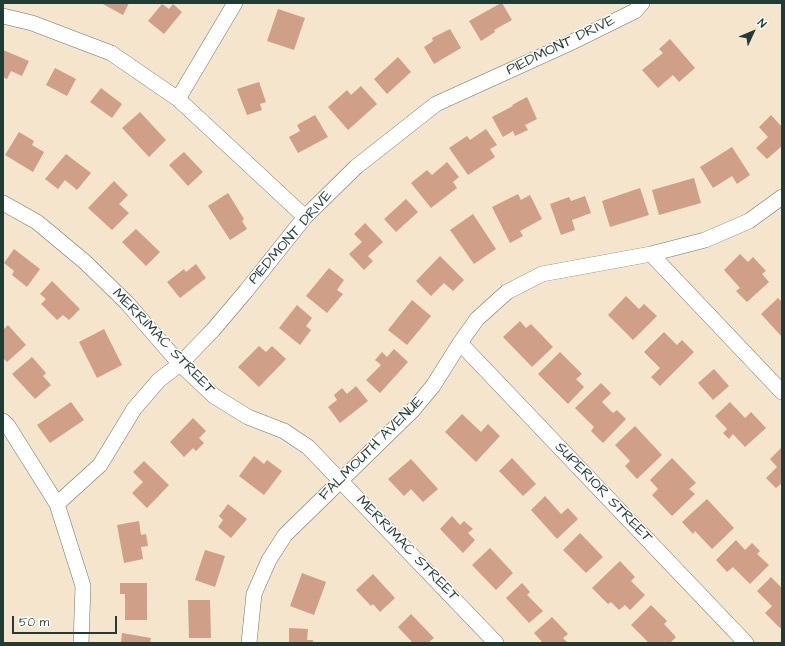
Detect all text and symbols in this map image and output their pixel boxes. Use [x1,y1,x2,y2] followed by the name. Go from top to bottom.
[504,12,618,80] street label: PIEDMONT DRIVE
[733,12,773,52] north arrow
[754,16,770,31] text: N
[245,187,337,289] street label: PIEDMONT DRIVE
[108,285,218,399] street label: MERRIMAC STREET
[316,393,428,505] street label: FALMOUTH AVENUE
[550,439,656,547] street label: SUPERIOR STREET
[352,492,462,606] street label: MERRIMAC STREET
[14,608,119,634] scale bar
[19,614,49,631] text: 50 m

